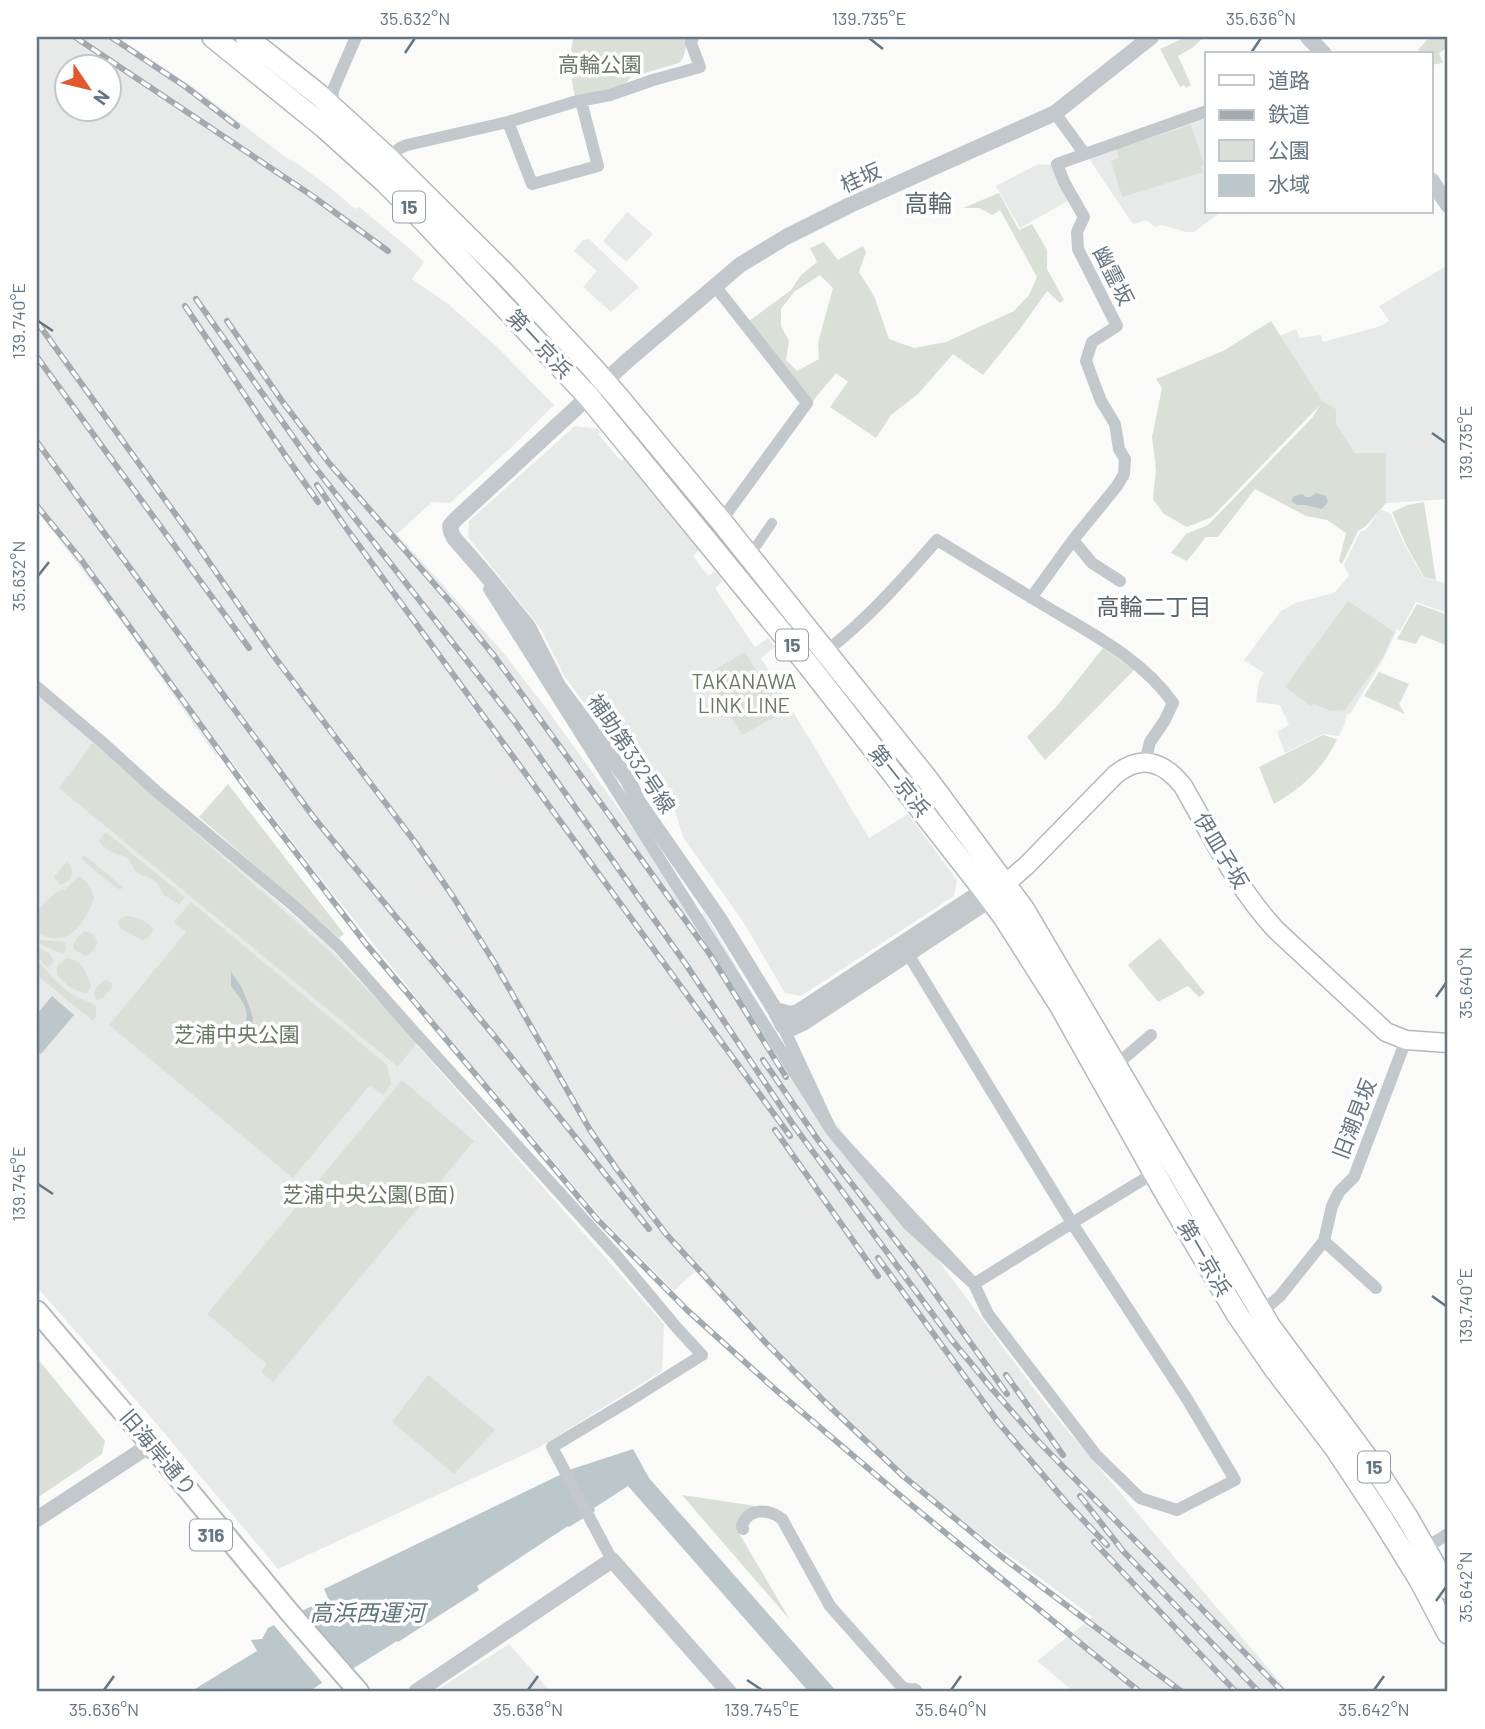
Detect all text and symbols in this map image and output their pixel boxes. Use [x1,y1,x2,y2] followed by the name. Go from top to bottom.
[380,7,450,29] text: 35.632°N
[832,7,906,29] text: 139.735°E
[1226,7,1296,29] text: 35.636°N
[558,51,642,76] park label: 高輪公園
[52,52,122,122] north arrow
[1205,52,1432,214] legend
[1268,67,1310,92] text: 道路
[89,86,115,110] text: N
[1268,101,1310,126] text: 鉄道
[1268,137,1310,162] text: 公園
[836,157,885,197] street label: 桂坂
[1268,171,1310,196] text: 水域
[904,188,952,217] district label: 高輪
[393,192,425,223] road number: 15
[1089,242,1140,309] street label: 幽霊坂
[7,283,29,359] text: 139.740°E
[502,304,578,382] street label: 第一京浜
[1454,406,1476,480] text: 139.735°E
[7,541,29,611] text: 35.632°N
[1097,592,1212,620] district label: 高輪二丁目
[776,630,808,660] road number: 15
[692,668,797,717] park label: TAKANAWA LINK LINE
[583,689,681,817] street label: 補助第332号線
[864,739,936,821] street label: 第一京浜
[1190,808,1255,893] street label: 伊皿子坂
[1454,947,1476,1019] text: 35.640°N
[174,1021,300,1046] park label: 芝浦中央公園
[1327,1075,1380,1162] street label: 旧潮見坂
[7,1146,29,1222] text: 139.745°E
[282,1181,454,1206] park label: 芝浦中央公園(B面)
[1173,1215,1237,1300] street label: 第一京浜
[1454,1268,1476,1344] text: 139.740°E
[116,1404,202,1500] street label: 旧海岸通り
[1358,1452,1390,1483] road number: 15
[190,1520,232,1550] road number: 316
[1454,1551,1476,1623] text: 35.642°N
[310,1598,429,1626] water label: 高浜西運河
[69,1698,139,1720] text: 35.636°N
[493,1698,563,1720] text: 35.638°N
[724,1698,800,1720] text: 139.745°E
[915,1698,987,1720] text: 35.640°N
[1338,1698,1410,1720] text: 35.642°N

